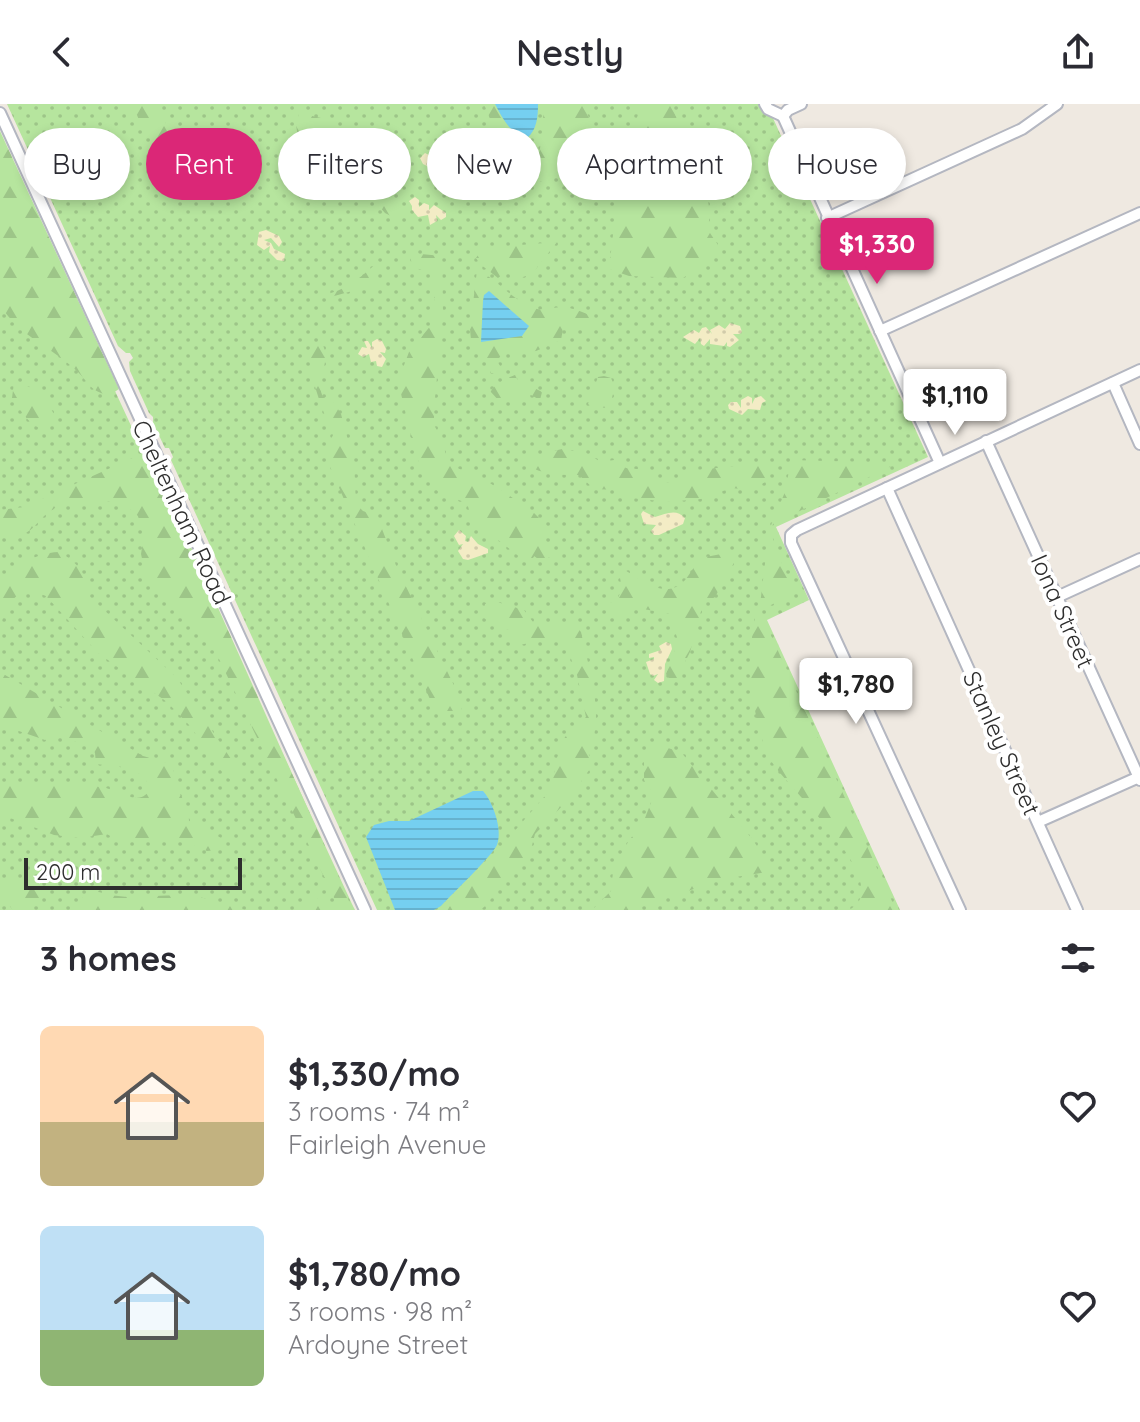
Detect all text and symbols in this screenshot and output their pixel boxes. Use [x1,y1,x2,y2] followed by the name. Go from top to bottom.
[40,30,84,74] icon: back
[516,30,624,75] text: Nestly
[1056,30,1100,74] icon: share
[24,128,130,200] chip: Buy
[146,128,262,200] chip: Rent
[278,128,411,200] chip: Filters
[427,128,541,200] chip: New
[557,128,752,200] chip: Apartment
[768,128,906,200] chip: House
[812,218,942,286] pin: $1,330
[839,227,915,260] text: $1,330
[890,369,1020,437] pin: $1,110
[921,378,989,411] text: $1,110
[126,415,238,609] street label: Cheltenham Road
[1025,550,1101,672] street label: Iona Street
[791,658,921,726] pin: $1,780
[957,666,1047,820] street label: Stanley Street
[817,667,895,700] text: $1,780
[24,854,242,890] scale bar
[36,858,100,886] text: 200 m
[1056,936,1100,980] icon: filters
[40,937,177,980] text: 3 homes
[288,1052,460,1095] text: $1,330/mo
[104,1058,200,1154] icon: home
[1056,1084,1100,1128] icon: heart
[288,1095,470,1128] text: 3 rooms · 74 m²
[288,1128,487,1161] text: Fairleigh Avenue
[288,1252,461,1295] text: $1,780/mo
[104,1258,200,1354] icon: home
[1056,1284,1100,1328] icon: heart
[288,1295,472,1328] text: 3 rooms · 98 m²
[288,1328,468,1361] text: Ardoyne Street

